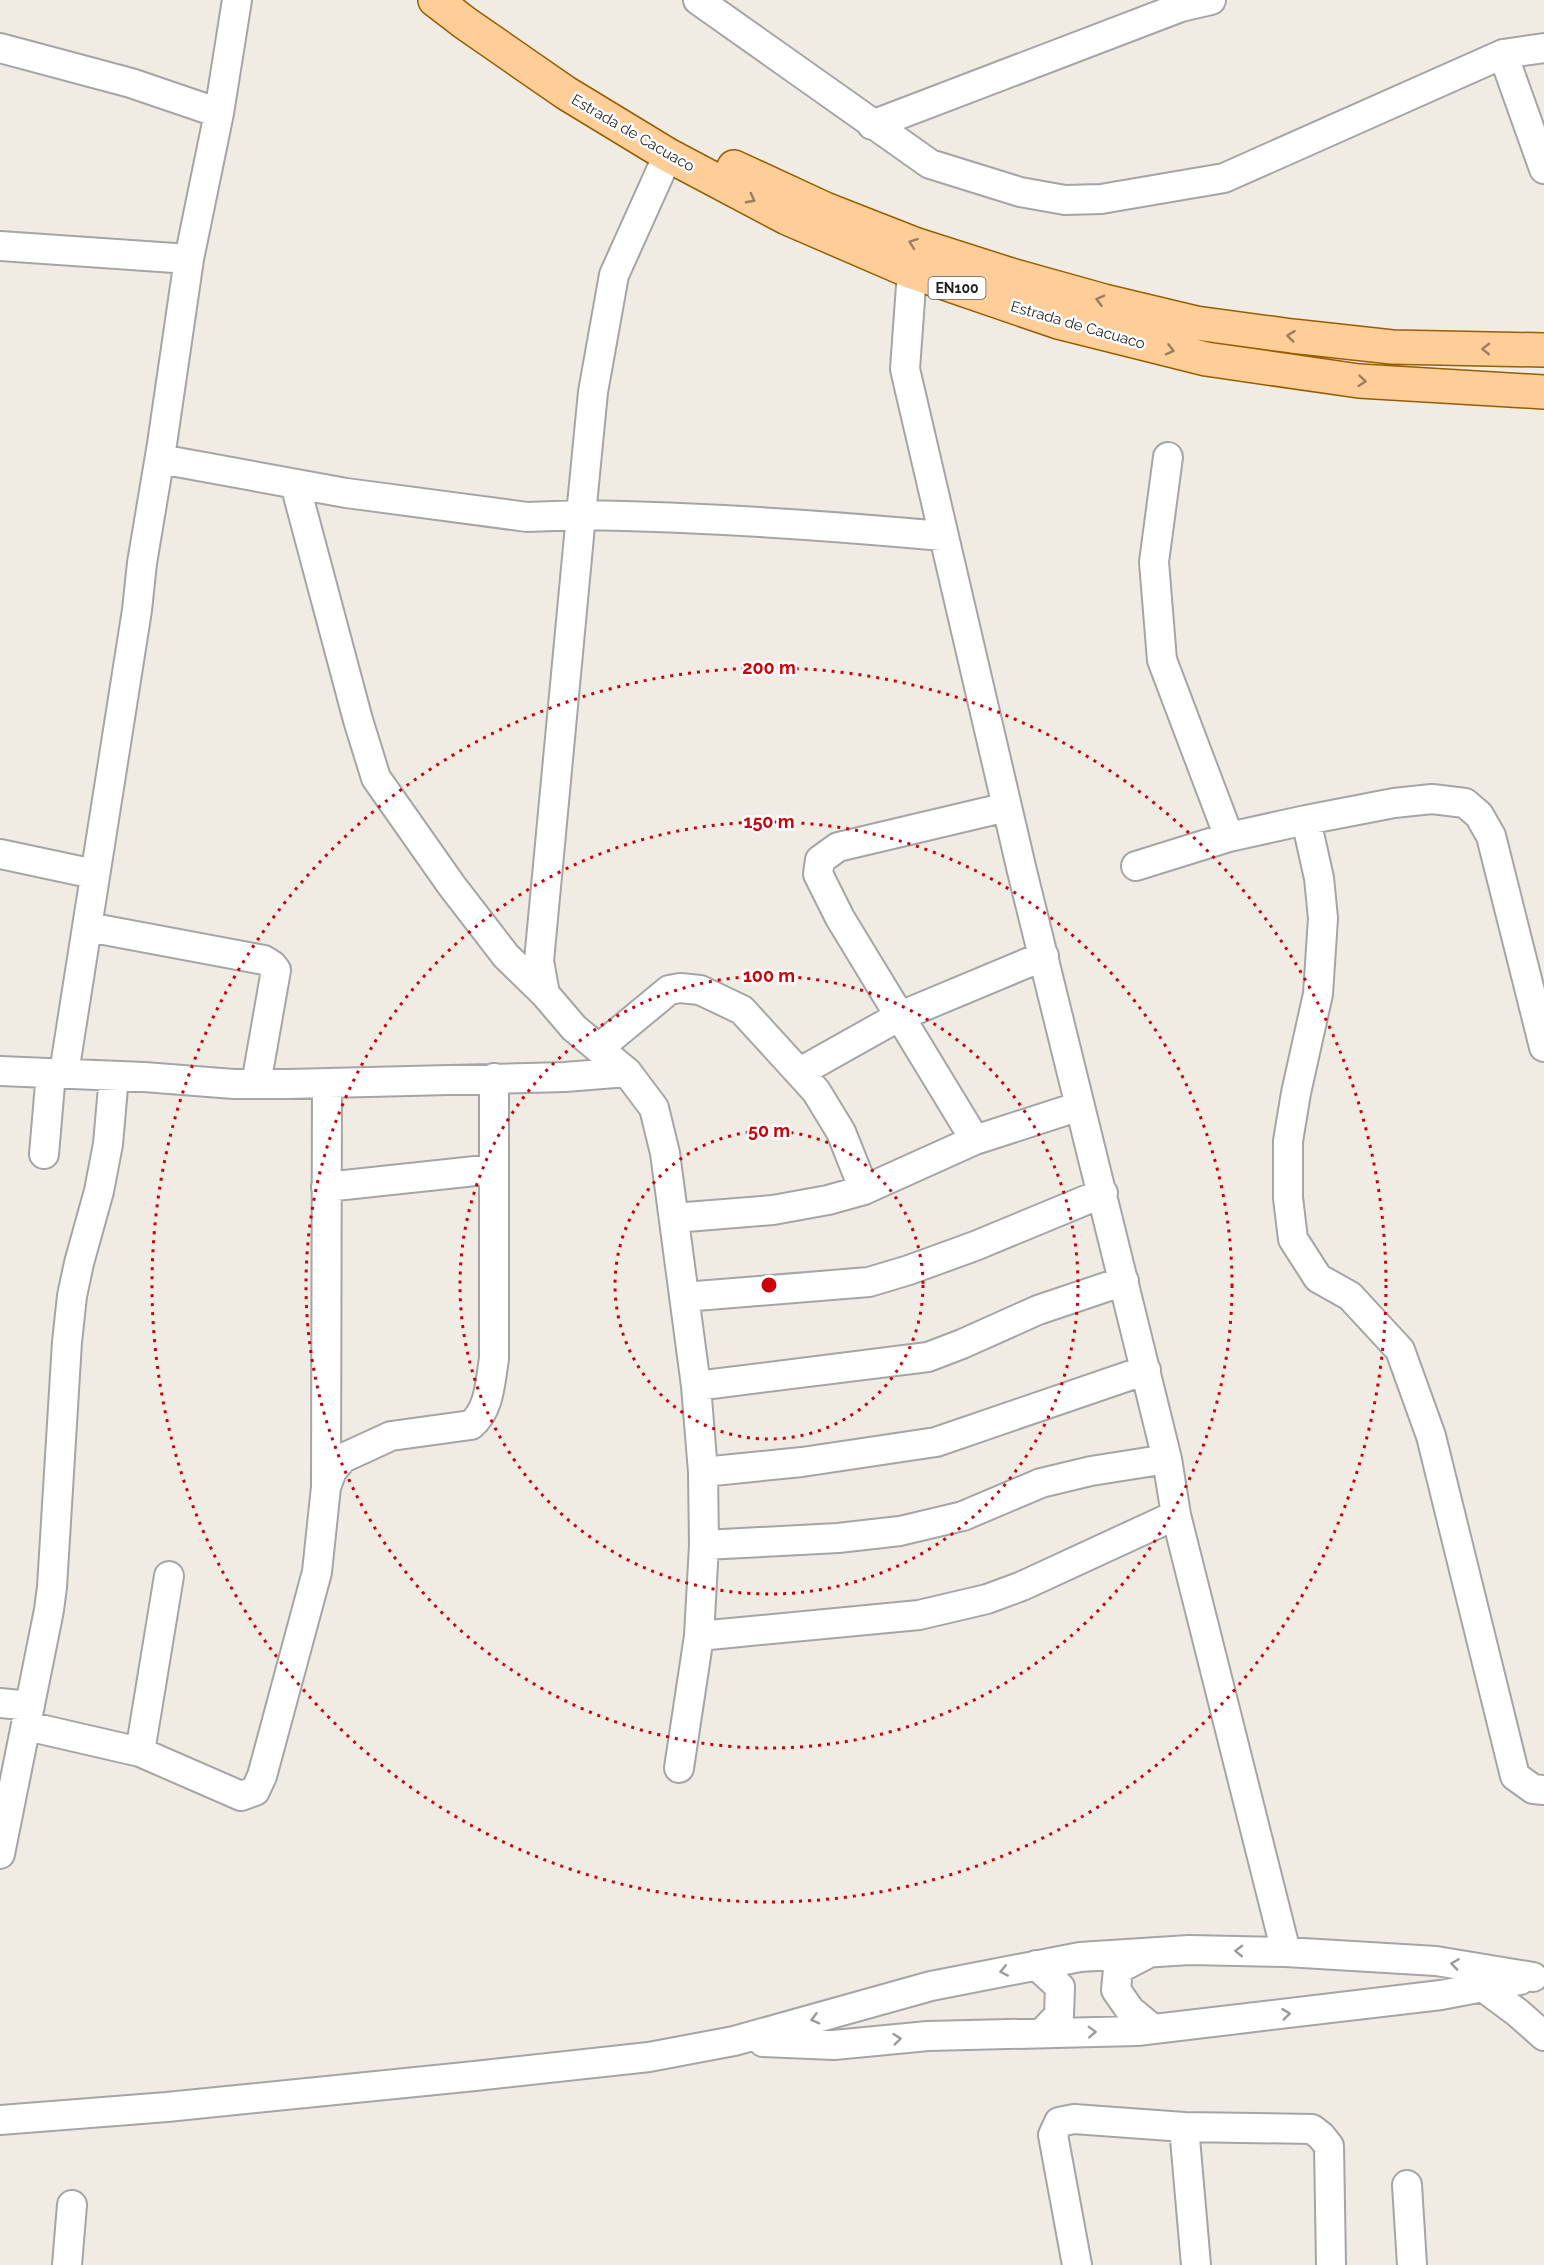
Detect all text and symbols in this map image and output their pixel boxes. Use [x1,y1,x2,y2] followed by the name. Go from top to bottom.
[568,90,698,176] street label: Estrada de Cacuaco
[744,192,755,203] one-way arrow
[908,238,919,250] one-way arrow
[928,277,986,299] road number: EN100
[1095,295,1106,307] one-way arrow
[1009,297,1147,353] street label: Estrada de Cacuaco
[1287,330,1296,342] one-way arrow
[1165,343,1175,356] one-way arrow
[1481,343,1490,355] one-way arrow
[1358,374,1367,387] one-way arrow
[742,657,796,678] text: 200 m
[744,811,795,832] text: 150 m
[743,965,795,986] text: 100 m
[748,1120,790,1141] text: 50 m
[759,1275,779,1295] centre of rings
[1235,1945,1244,1957] one-way arrow
[1450,1958,1459,1970] one-way arrow
[999,1964,1009,1977] one-way arrow
[1281,2008,1290,2021] one-way arrow
[810,2012,821,2024] one-way arrow
[1087,2026,1096,2038] one-way arrow
[893,2033,902,2046] one-way arrow

